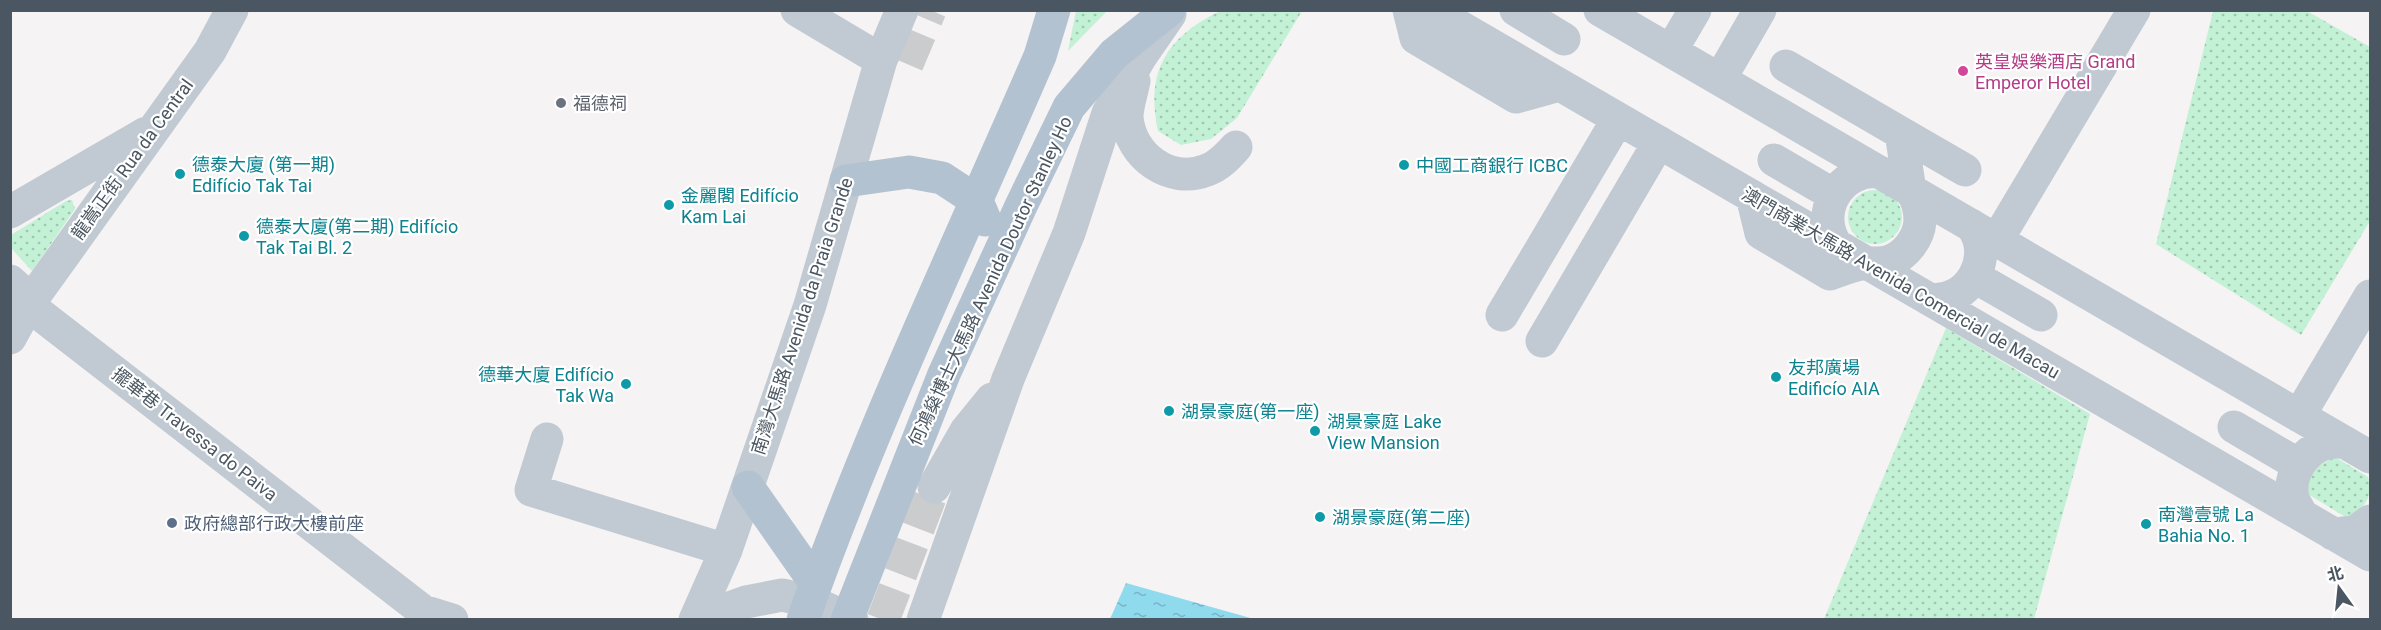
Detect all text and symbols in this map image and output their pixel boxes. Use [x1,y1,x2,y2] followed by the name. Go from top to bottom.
[1975,51,2135,93] place label: 英皇娛樂酒店 Grand Emperor Hotel
[1956,64,1970,78] marker: 英皇娛樂酒店 Grand Emperor Hotel
[67,75,197,243] street label: 龍嵩正街 Rua da Central
[573,93,627,114] place label: 福德祠
[554,96,568,110] marker: 福德祠
[904,113,1076,449] street label: 何鴻燊博士大馬路 Avenida Doutor Stanley Ho
[192,154,335,196] place label: 德泰大廈 (第一期) Edifício Tak Tai
[1416,155,1568,176] place label: 中國工商銀行 ICBC
[1397,158,1411,172] marker: 中國工商銀行 ICBC
[173,167,187,181] marker: 德泰大廈 (第一期) Edifício Tak Tai
[747,175,857,457] street label: 南灣大馬路 Avenida da Praia Grande
[1739,183,2063,383] street label: 澳門商業大馬路 Avenida Comercial de Macau
[681,185,799,227] place label: 金麗閣 Edifício Kam Lai
[662,198,676,212] marker: 金麗閣 Edifício Kam Lai
[256,216,458,258] place label: 德泰大廈(第二期) Edifício Tak Tai Bl. 2
[237,229,251,243] marker: 德泰大廈(第二期) Edifício Tak Tai Bl. 2
[1788,357,1880,399] place label: 友邦廣場 Edificío AIA
[108,363,282,505] street label: 擺華巷 Travessa do Paiva
[478,364,614,406] place label: 德華大廈 Edifício Tak Wa
[1769,370,1783,384] marker: 友邦廣場 Edificío AIA
[619,377,633,391] marker: 德華大廈 Edifício Tak Wa
[1181,401,1319,423] place label: 湖景豪庭(第一座)
[1162,404,1176,418] marker: 湖景豪庭(第一座)
[1327,411,1441,453] place label: 湖景豪庭 Lake View Mansion
[1308,424,1322,438] marker: 湖景豪庭 Lake View Mansion
[2158,504,2254,546] place label: 南灣壹號 La Bahia No. 1
[1332,507,1470,529] place label: 湖景豪庭(第二座)
[1313,510,1327,524] marker: 湖景豪庭(第二座)
[184,513,364,534] place label: 政府總部行政大樓前座
[165,516,179,530] marker: 政府總部行政大樓前座
[2139,517,2153,531] marker: 南灣壹號 La Bahia No. 1
[2309,558,2369,618] north arrow
[2325,563,2345,585] text: 北

